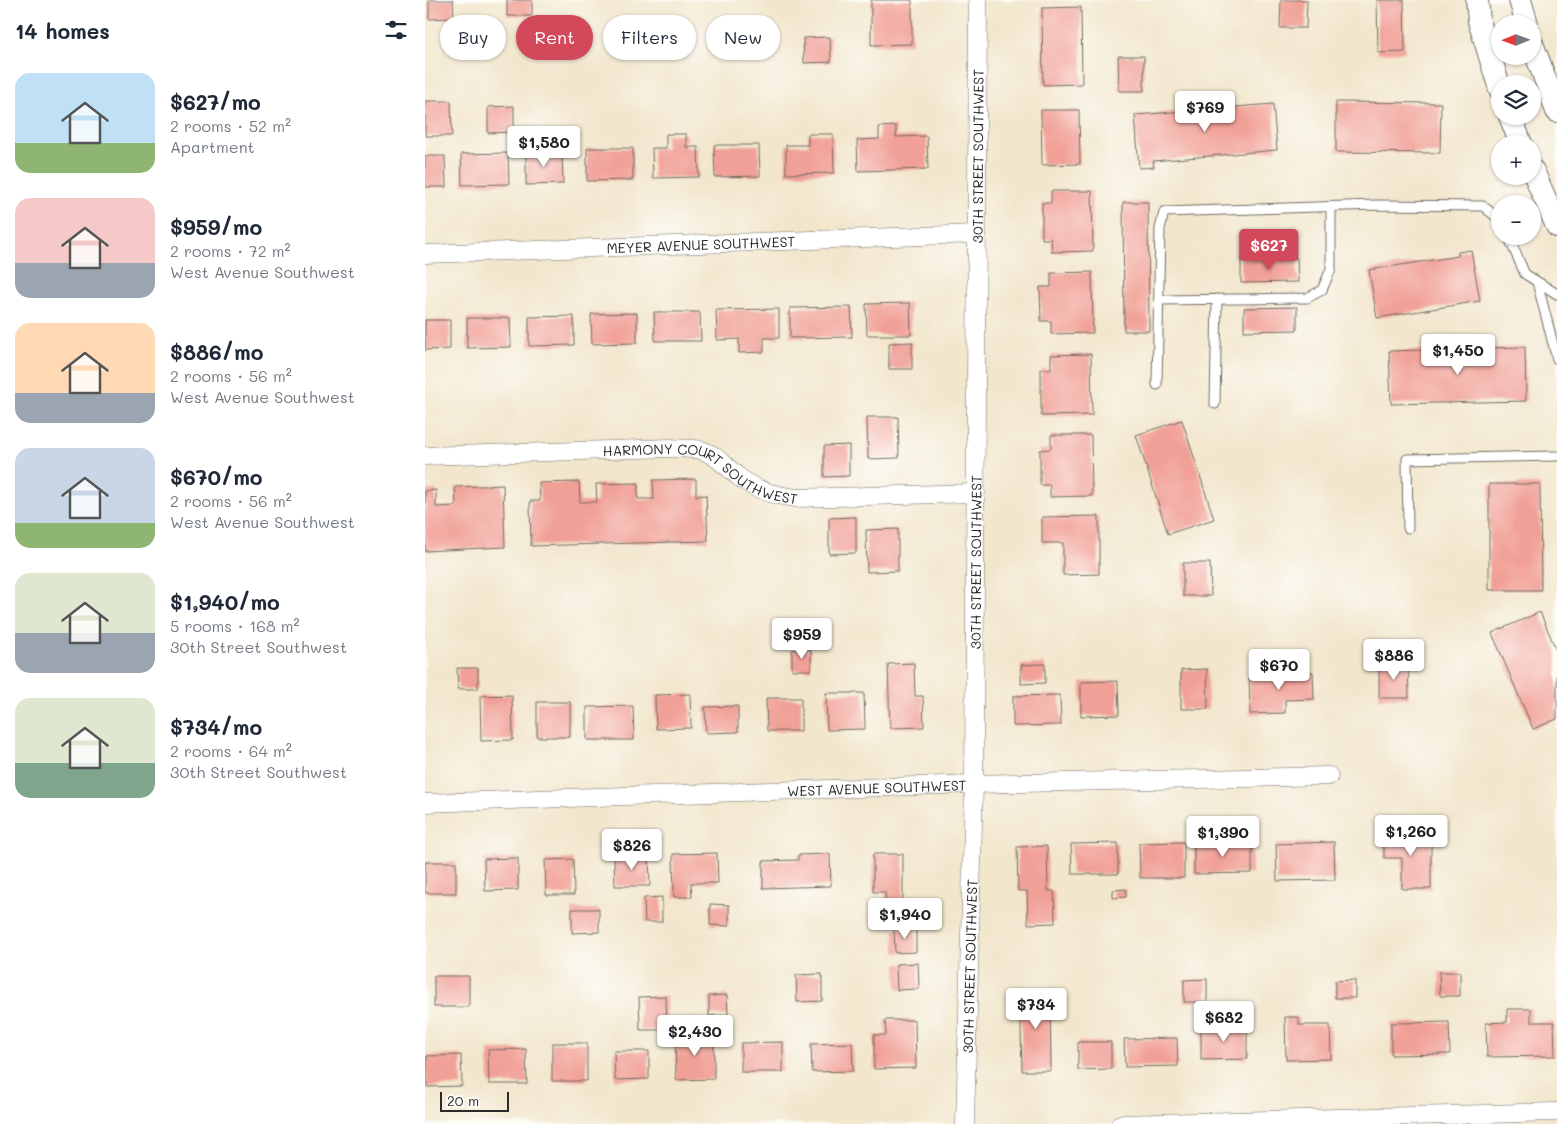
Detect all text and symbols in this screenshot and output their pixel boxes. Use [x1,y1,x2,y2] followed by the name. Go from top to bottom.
[440,15,506,60] chip: Buy
[516,15,593,60] chip: Rent
[603,15,696,60] chip: Filters
[706,15,780,60] chip: New
[1491,15,1541,65] north arrow
[1491,15,1541,245] map controls
[382,16,410,44] icon: filters
[15,17,110,44] text: 14 homes
[967,69,987,243] street label: 30TH STREET SOUTHWEST
[1491,75,1541,125] button: layers
[170,88,261,115] text: $627/mo
[1175,90,1235,133] pin: $769
[55,93,115,153] icon: home
[1186,96,1224,117] text: $769
[170,115,291,136] text: 2 rooms · 52 m²
[503,126,585,168] pin: $1,580
[518,131,570,152] text: $1,580
[1491,135,1541,185] button: +
[170,136,255,157] text: Apartment
[1491,195,1541,245] button: −
[170,213,262,240] text: $959/mo
[55,218,115,278] icon: home
[1239,228,1299,271] pin: $627
[606,231,796,257] street label: MEYER AVENUE SOUTHWEST
[1250,234,1288,255] text: $627
[170,240,291,261] text: 2 rooms · 72 m²
[170,261,355,282] text: West Avenue Southwest
[1417,334,1499,376] pin: $1,450
[170,338,263,365] text: $886/mo
[1432,339,1484,360] text: $1,450
[55,343,115,403] icon: home
[170,365,292,386] text: 2 rooms · 56 m²
[170,386,355,407] text: West Avenue Southwest
[602,438,799,508] street label: HARMONY COURT SOUTHWEST
[170,463,263,490] text: $670/mo
[55,468,115,528] icon: home
[965,475,985,649] street label: 30TH STREET SOUTHWEST
[170,490,292,511] text: 2 rooms · 56 m²
[170,511,355,532] text: West Avenue Southwest
[170,588,280,615] text: $1,940/mo
[55,593,115,653] icon: home
[170,615,300,636] text: 5 rooms · 168 m²
[772,618,832,660] pin: $959
[783,623,821,644] text: $959
[170,636,347,657] text: 30th Street Southwest
[1364,638,1424,681] pin: $886
[1374,644,1414,665] text: $886
[1249,648,1309,691] pin: $670
[1260,654,1298,675] text: $670
[170,713,262,740] text: $734/mo
[55,718,115,778] icon: home
[170,740,292,761] text: 2 rooms · 64 m²
[170,761,347,782] text: 30th Street Southwest
[787,775,967,800] street label: WEST AVENUE SOUTHWEST
[1370,814,1452,857] pin: $1,260
[1182,816,1264,858] pin: $1,390
[1386,820,1436,841] text: $1,260
[1197,821,1249,842] text: $1,390
[602,828,662,871] pin: $826
[613,834,651,855] text: $826
[957,878,981,1053] street label: 30TH STREET SOUTHWEST
[864,898,946,940] pin: $1,940
[879,903,931,924] text: $1,940
[1006,988,1066,1030] pin: $734
[1017,993,1055,1014] text: $734
[1194,1000,1254,1043] pin: $682
[1205,1006,1243,1027] text: $682
[654,1014,736,1057] pin: $2,430
[668,1020,722,1041] text: $2,430
[440,1089,509,1112] scale bar
[447,1091,479,1110] text: 20 m

